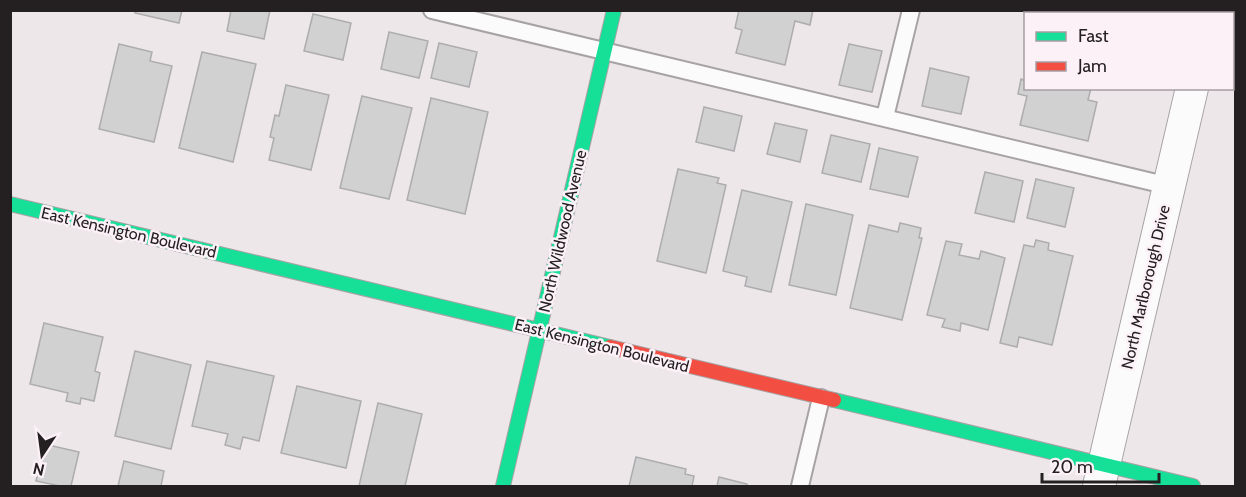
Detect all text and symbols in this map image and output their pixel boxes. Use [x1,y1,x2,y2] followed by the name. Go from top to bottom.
[1024,12,1234,90] legend
[1078,25,1109,47] text: Fast
[1077,55,1107,77] text: Jam
[535,148,590,314] street label: North Wildwood Avenue
[39,203,218,262] street label: East Kensington Boulevard
[1117,203,1174,371] street label: North Marlborough Drive
[513,315,691,376] street label: East Kensington Boulevard
[12,425,72,485] north arrow
[1042,446,1159,484] scale bar
[1051,456,1093,478] text: 20 m
[31,459,46,480] text: N

